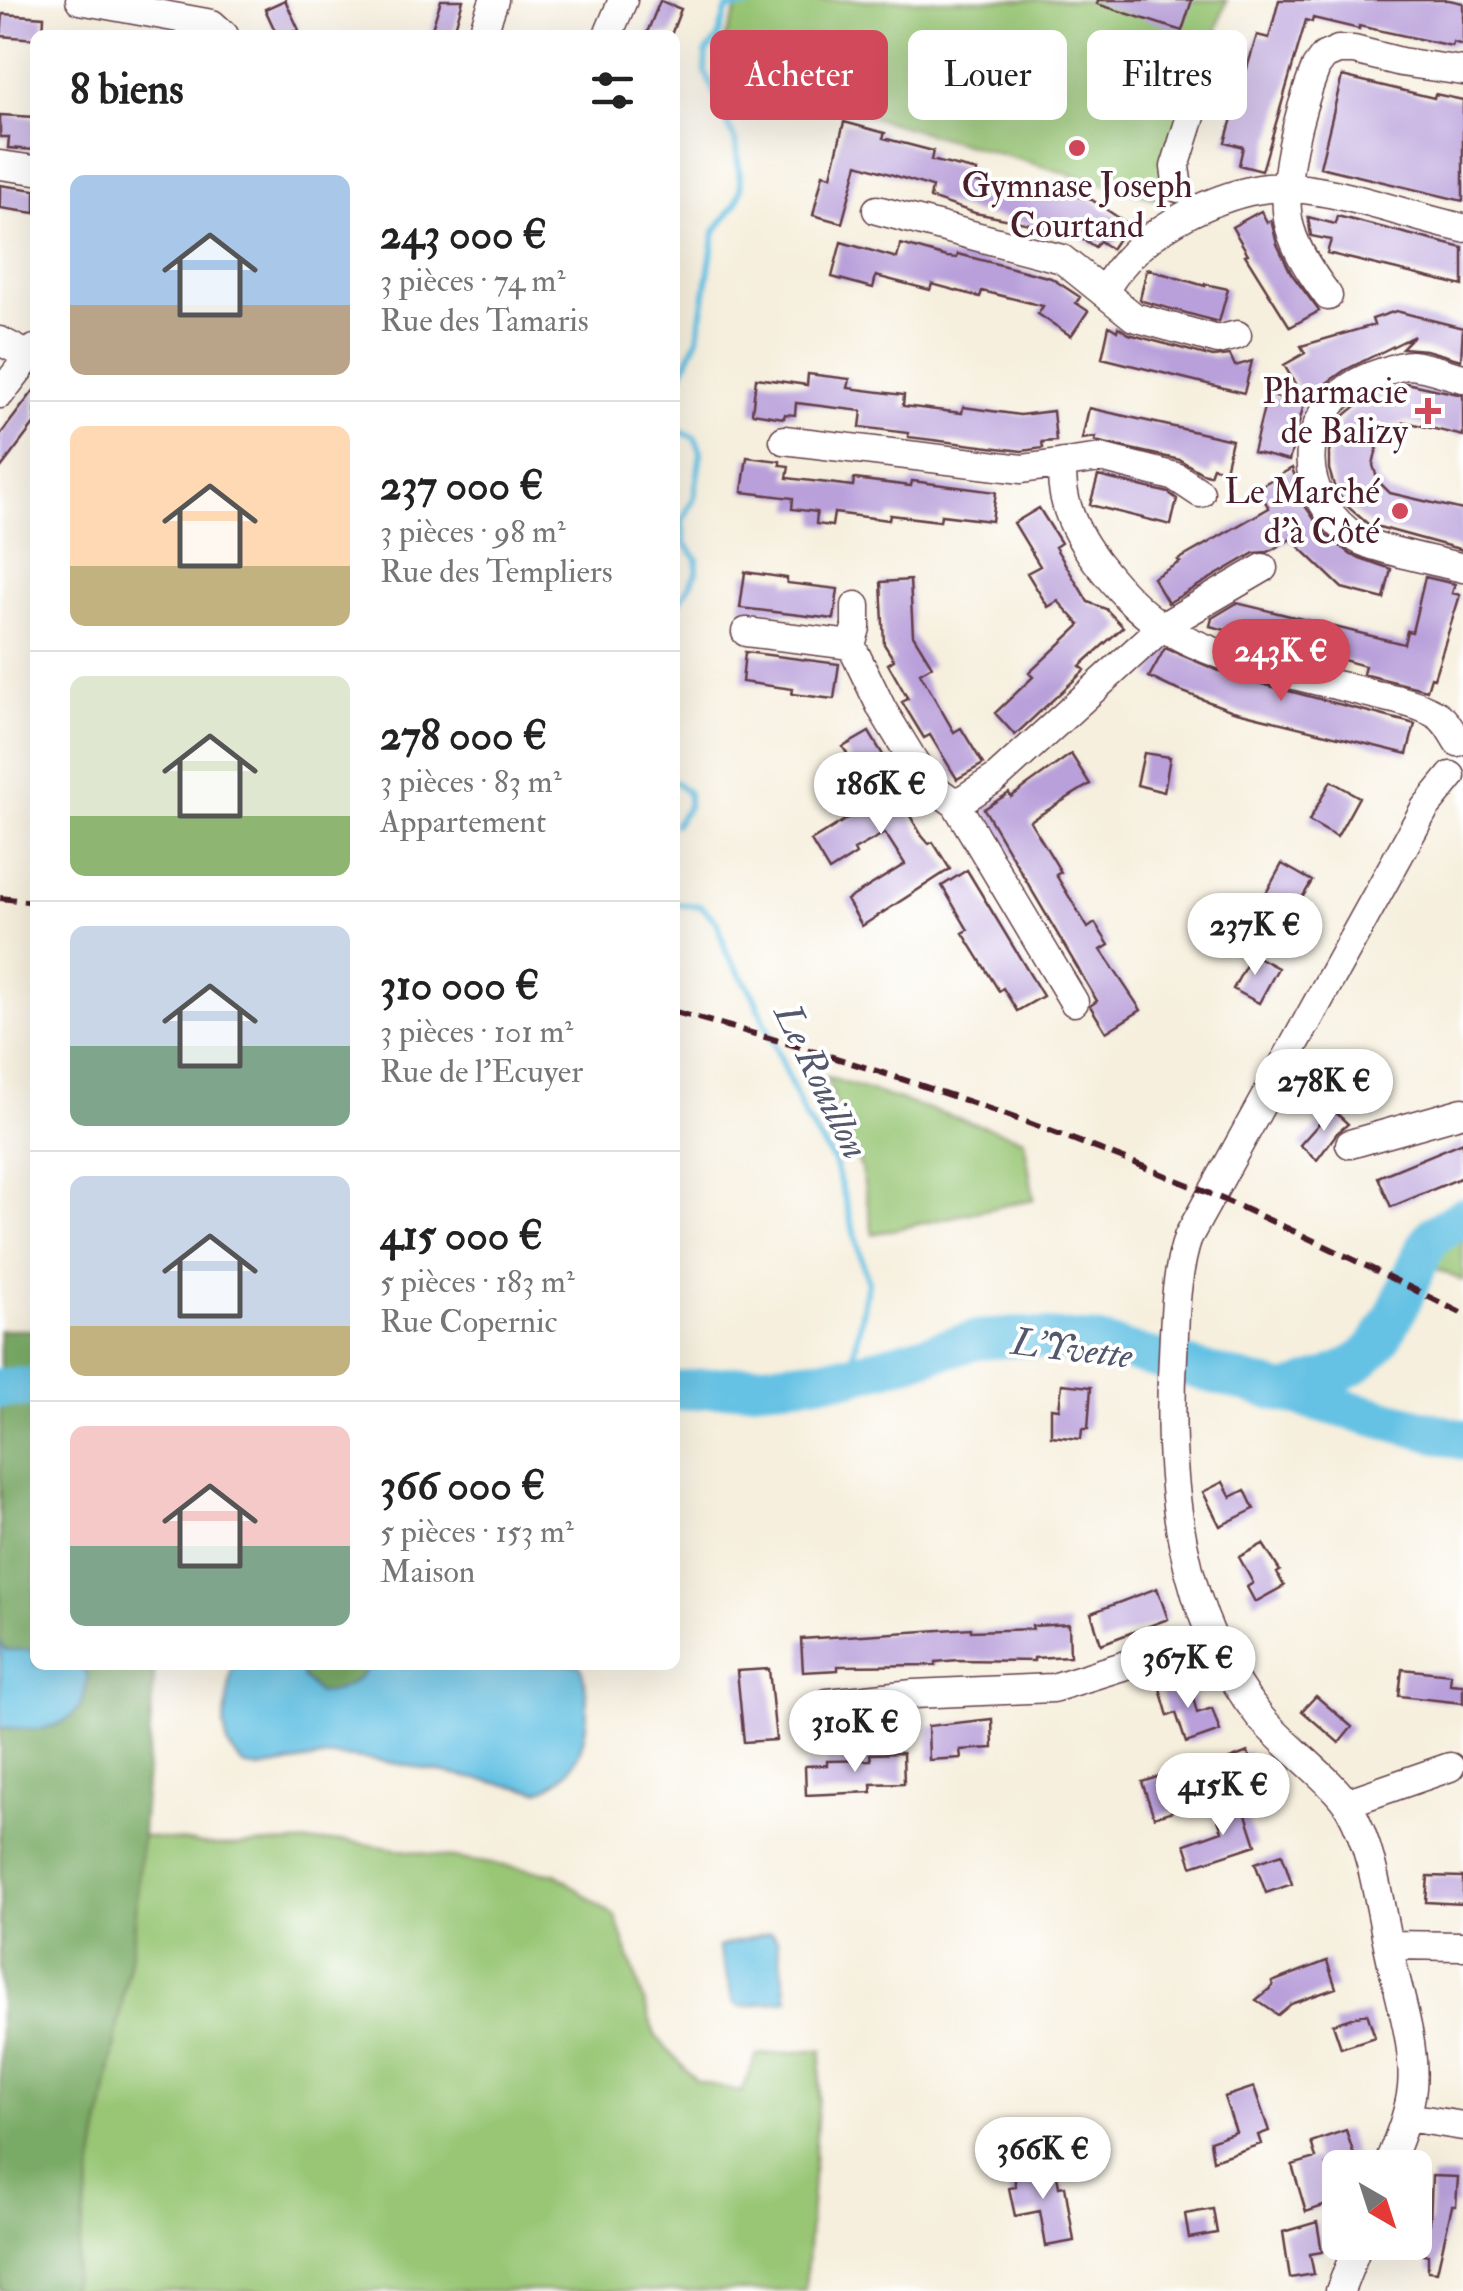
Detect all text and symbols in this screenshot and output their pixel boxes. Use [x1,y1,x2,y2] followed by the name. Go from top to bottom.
[710,30,888,120] chip: Acheter
[908,30,1067,120] chip: Louer
[1087,30,1247,120] chip: Filtres
[585,63,640,118] icon: filters
[70,64,184,116] text: 8 biens
[1066,137,1088,159] marker: Gymnase Joseph Courtand
[961,164,1193,248] place label: Gymnase Joseph Courtand
[380,209,547,261] text: 243 000 €
[150,215,270,335] icon: home
[380,261,565,301] text: 3 pièces · 74 m²
[380,301,589,341] text: Rue des Tamaris
[1262,370,1409,454] place label: Pharmacie de Balizy
[1417,400,1439,422] marker: Pharmacie de Balizy
[380,460,544,512] text: 237 000 €
[150,466,270,586] icon: home
[1225,470,1380,554] place label: Le Marché d'à Côté
[1389,500,1411,522] marker: Le Marché d'à Côté
[380,512,566,552] text: 3 pièces · 98 m²
[380,552,613,592] text: Rue des Templiers
[1200,619,1362,704] pin: 243K €
[1234,631,1328,671] text: 243K €
[380,710,547,762] text: 278 000 €
[150,716,270,836] icon: home
[800,752,962,837] pin: 186K €
[380,762,562,802] text: 3 pièces · 83 m²
[836,764,926,804] text: 186K €
[380,802,546,842] text: Appartement
[1174,893,1336,978] pin: 237K €
[1209,905,1301,945] text: 237K €
[380,960,539,1012] text: 310 000 €
[150,966,270,1086] icon: home
[762,994,879,1167] water label: Le Rouillon
[380,1012,573,1052] text: 3 pièces · 101 m²
[1243,1049,1405,1134] pin: 278K €
[380,1052,583,1092] text: Rue de l'Ecuyer
[1277,1061,1371,1101] text: 278K €
[380,1210,543,1262] text: 415 000 €
[150,1216,270,1336] icon: home
[380,1262,575,1302] text: 5 pièces · 183 m²
[380,1302,557,1342] text: Rue Copernic
[1007,1318,1135,1380] water label: L'Yvette
[380,1460,545,1512] text: 366 000 €
[150,1466,270,1586] icon: home
[380,1512,574,1552] text: 5 pièces · 153 m²
[380,1552,475,1592] text: Maison
[1107,1626,1269,1711] pin: 367K €
[1143,1638,1233,1678] text: 367K €
[774,1690,936,1775] pin: 310K €
[811,1702,899,1742] text: 310K €
[1142,1753,1304,1838] pin: 415K €
[1178,1765,1268,1805] text: 415K €
[962,2117,1124,2202] pin: 366K €
[997,2129,1089,2169] text: 366K €
[1322,2150,1432,2260] north arrow
[1322,2150,1432,2260] map controls

